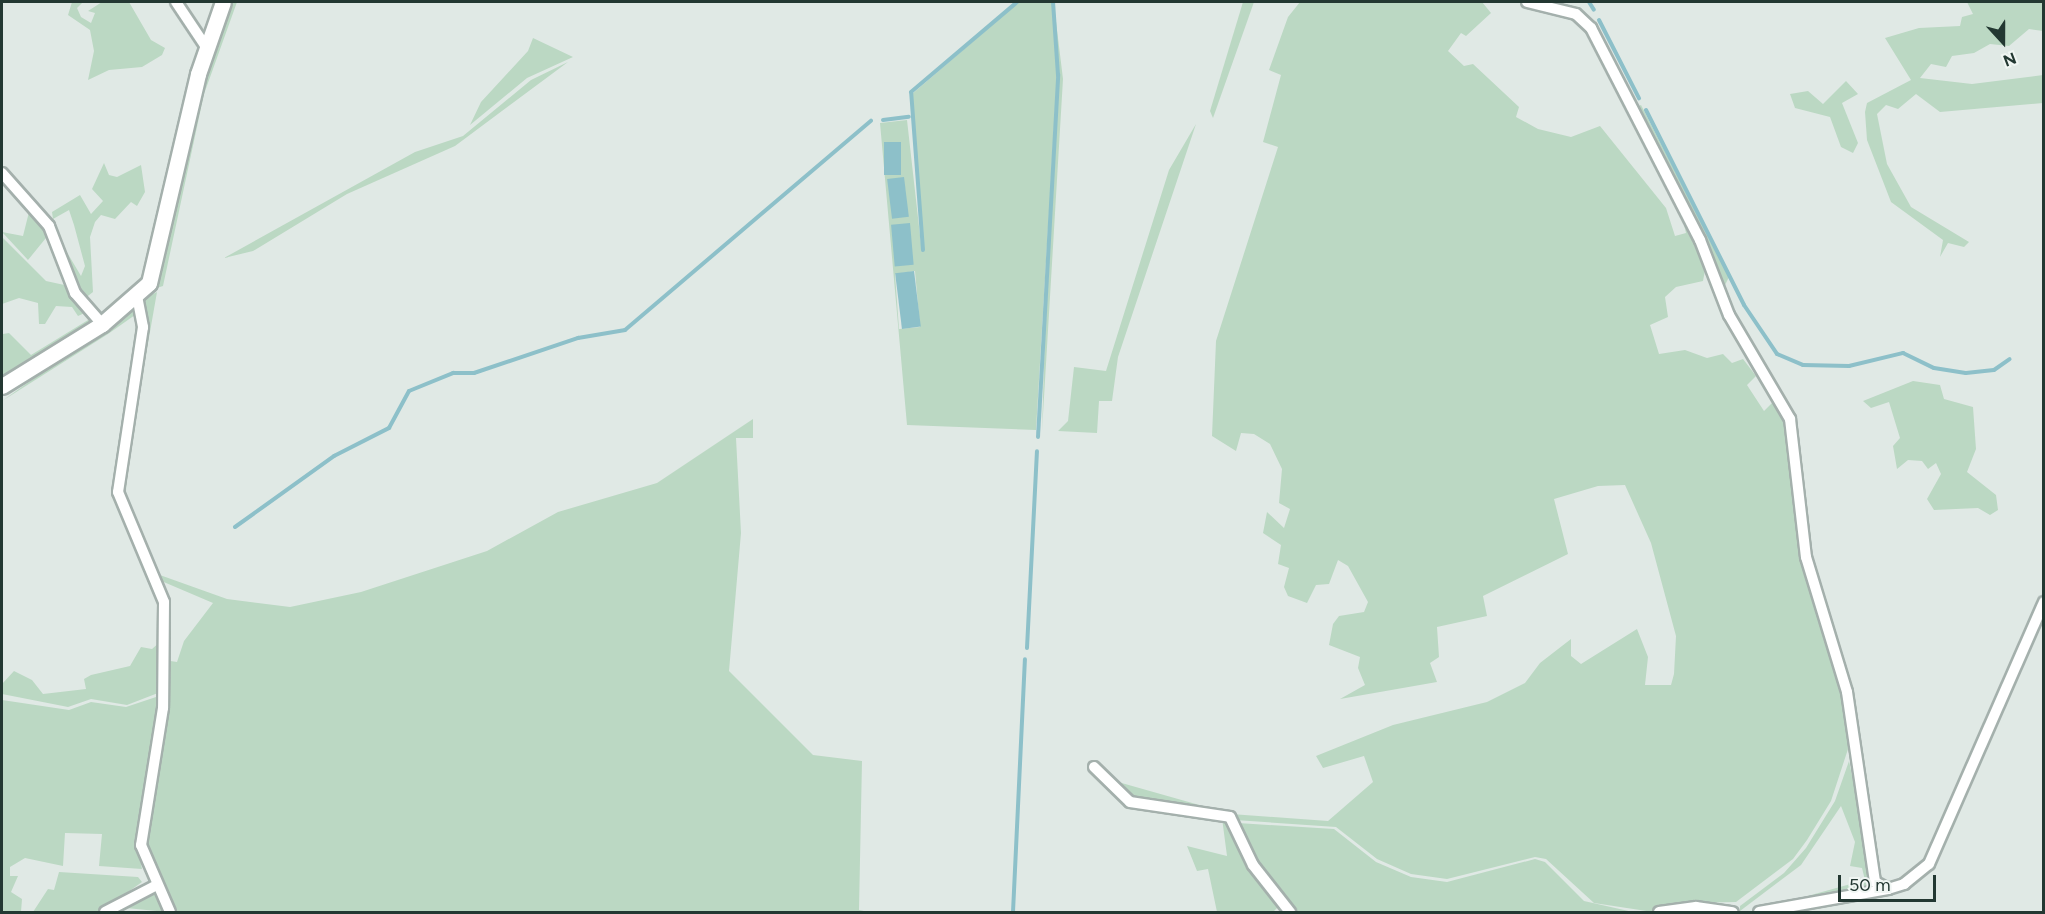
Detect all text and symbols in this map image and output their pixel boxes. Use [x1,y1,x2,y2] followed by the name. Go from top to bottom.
[1973,12,2033,72] north arrow
[2000,48,2019,70] text: N
[1841,863,1938,901] scale bar
[1849,874,1891,896] text: 50 m

